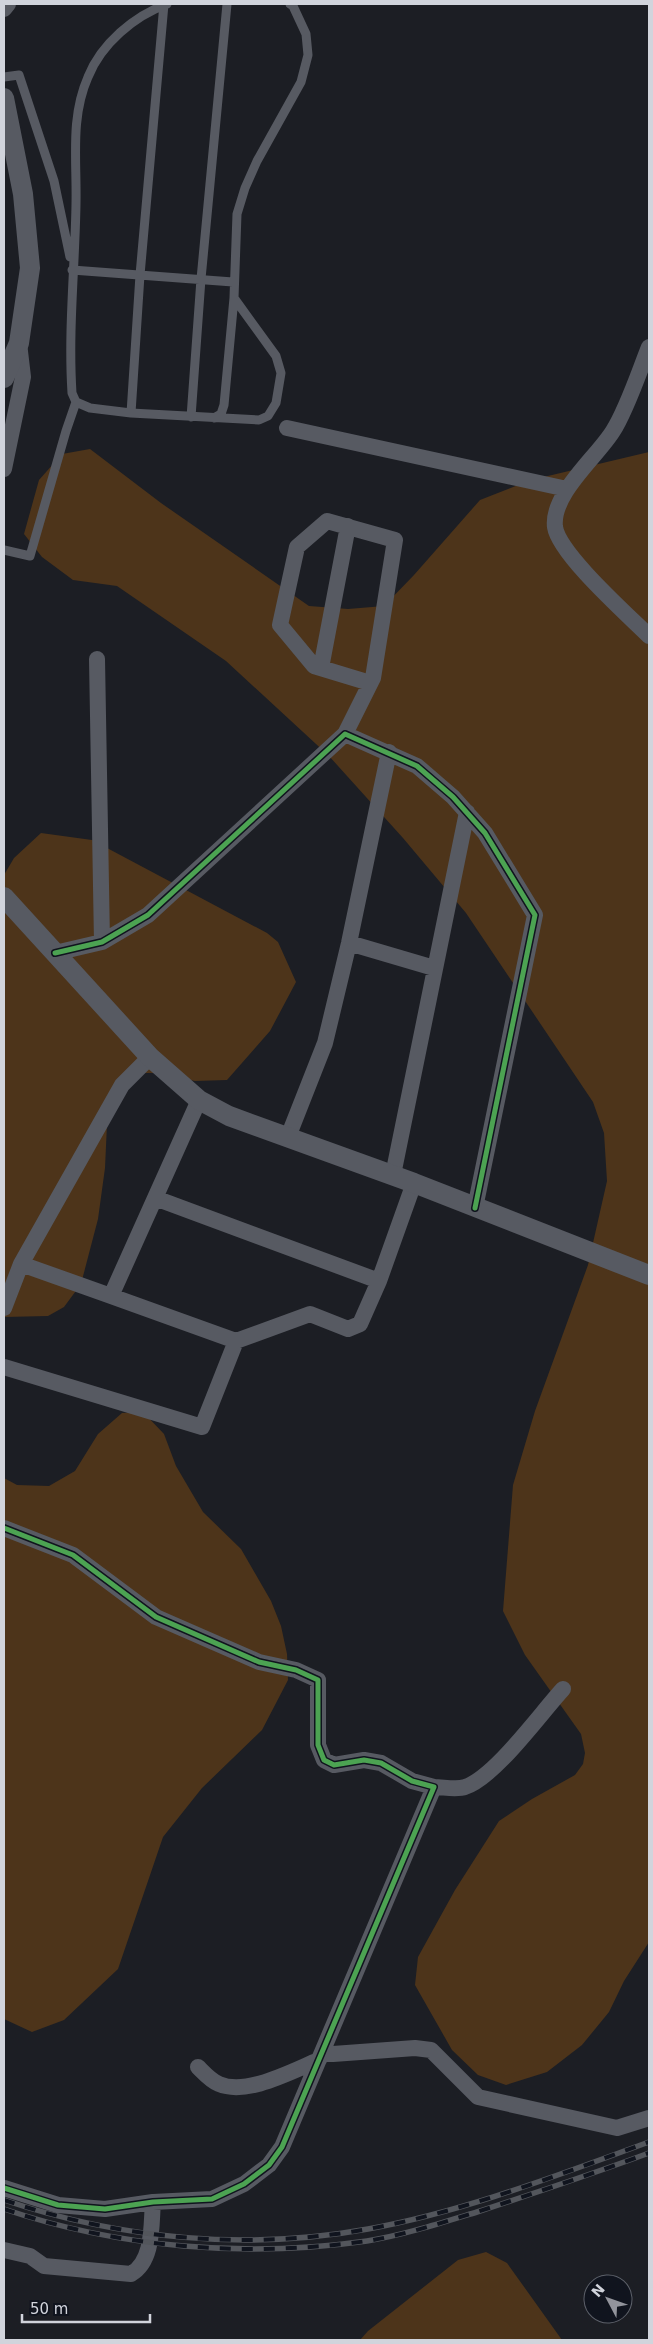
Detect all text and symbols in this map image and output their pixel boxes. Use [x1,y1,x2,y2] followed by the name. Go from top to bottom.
[583,2274,633,2324] north arrow
[588,2281,608,2300] text: N
[22,2292,150,2324] scale bar
[30,2300,68,2318] text: 50 m

